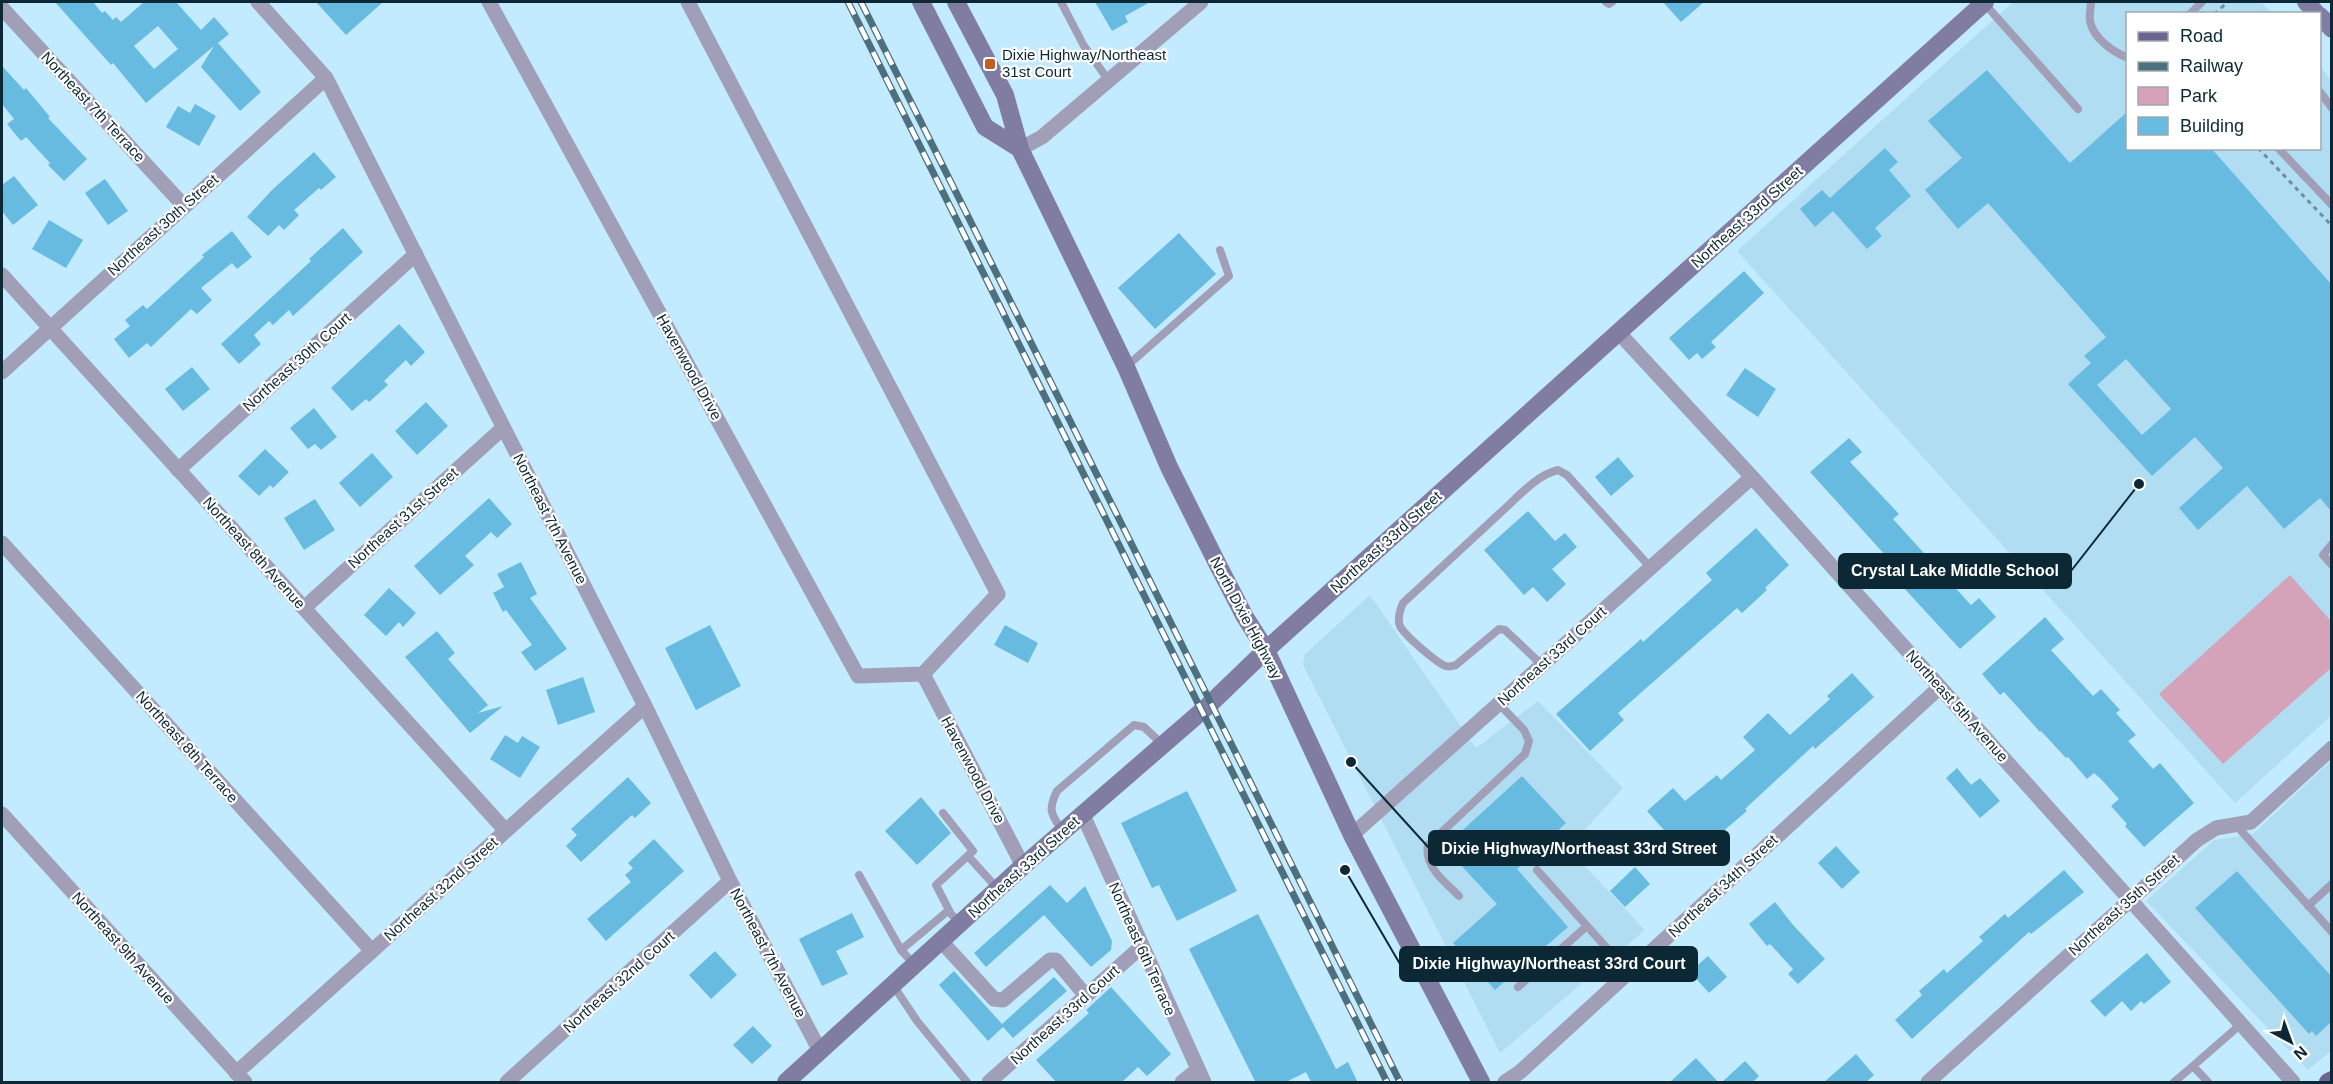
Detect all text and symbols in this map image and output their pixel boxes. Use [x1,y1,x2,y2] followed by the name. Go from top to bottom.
[2126,12,2321,150] legend
[2180,26,2223,46] text: Road
[1002,46,1167,80] place label: Dixie Highway/Northeast 31st Court
[38,48,149,165] street label: Northeast 7th Terrace
[2180,56,2243,76] text: Railway
[983,57,997,71] marker: Dixie Highway/Northeast 31st Court
[2180,86,2218,106] text: Park
[2180,116,2244,136] text: Building
[1688,162,1806,271] street label: Northeast 33rd Street
[104,170,222,279] street label: Northeast 30th Street
[239,308,355,415] street label: Northeast 30th Court
[653,311,726,423] street label: Havenwood Drive
[510,451,591,587] street label: Northeast 7th Avenue
[344,463,462,571] street label: Northeast 31st Street
[1327,487,1445,596] street label: Northeast 33rd Street
[200,493,309,612] street label: Northeast 8th Avenue
[1207,554,1286,682] street label: North Dixie Highway
[1839,554,2071,588] callout: Crystal Lake Middle School
[1851,562,2059,579] text: Crystal Lake Middle School
[1494,602,1610,709] street label: Northeast 33rd Court
[1903,646,2012,765] street label: Northeast 5th Avenue
[133,687,242,806] street label: Northeast 8th Terrace
[938,714,1009,826] street label: Havenwood Drive
[965,812,1083,921] street label: Northeast 33rd Street
[1665,830,1781,940] street label: Northeast 34th Street
[1429,831,1729,865] callout: Dixie Highway/Northeast 33rd Street
[380,833,501,944] street label: Northeast 32nd Street
[1441,840,1717,857] text: Dixie Highway/Northeast 33rd Street
[2065,850,2183,959] street label: Northeast 35th Street
[1105,880,1180,1018] street label: Northeast 6th Terrace
[727,885,810,1020] street label: Northeast 7th Avenue
[69,888,178,1007] street label: Northeast 9th Avenue
[560,927,678,1036] street label: Northeast 32nd Court
[1400,947,1697,981] callout: Dixie Highway/Northeast 33rd Court
[1413,955,1686,972] text: Dixie Highway/Northeast 33rd Court
[1007,961,1123,1068] street label: Northeast 33rd Court
[2261,1012,2321,1072] north arrow
[2291,1043,2310,1063] text: N

